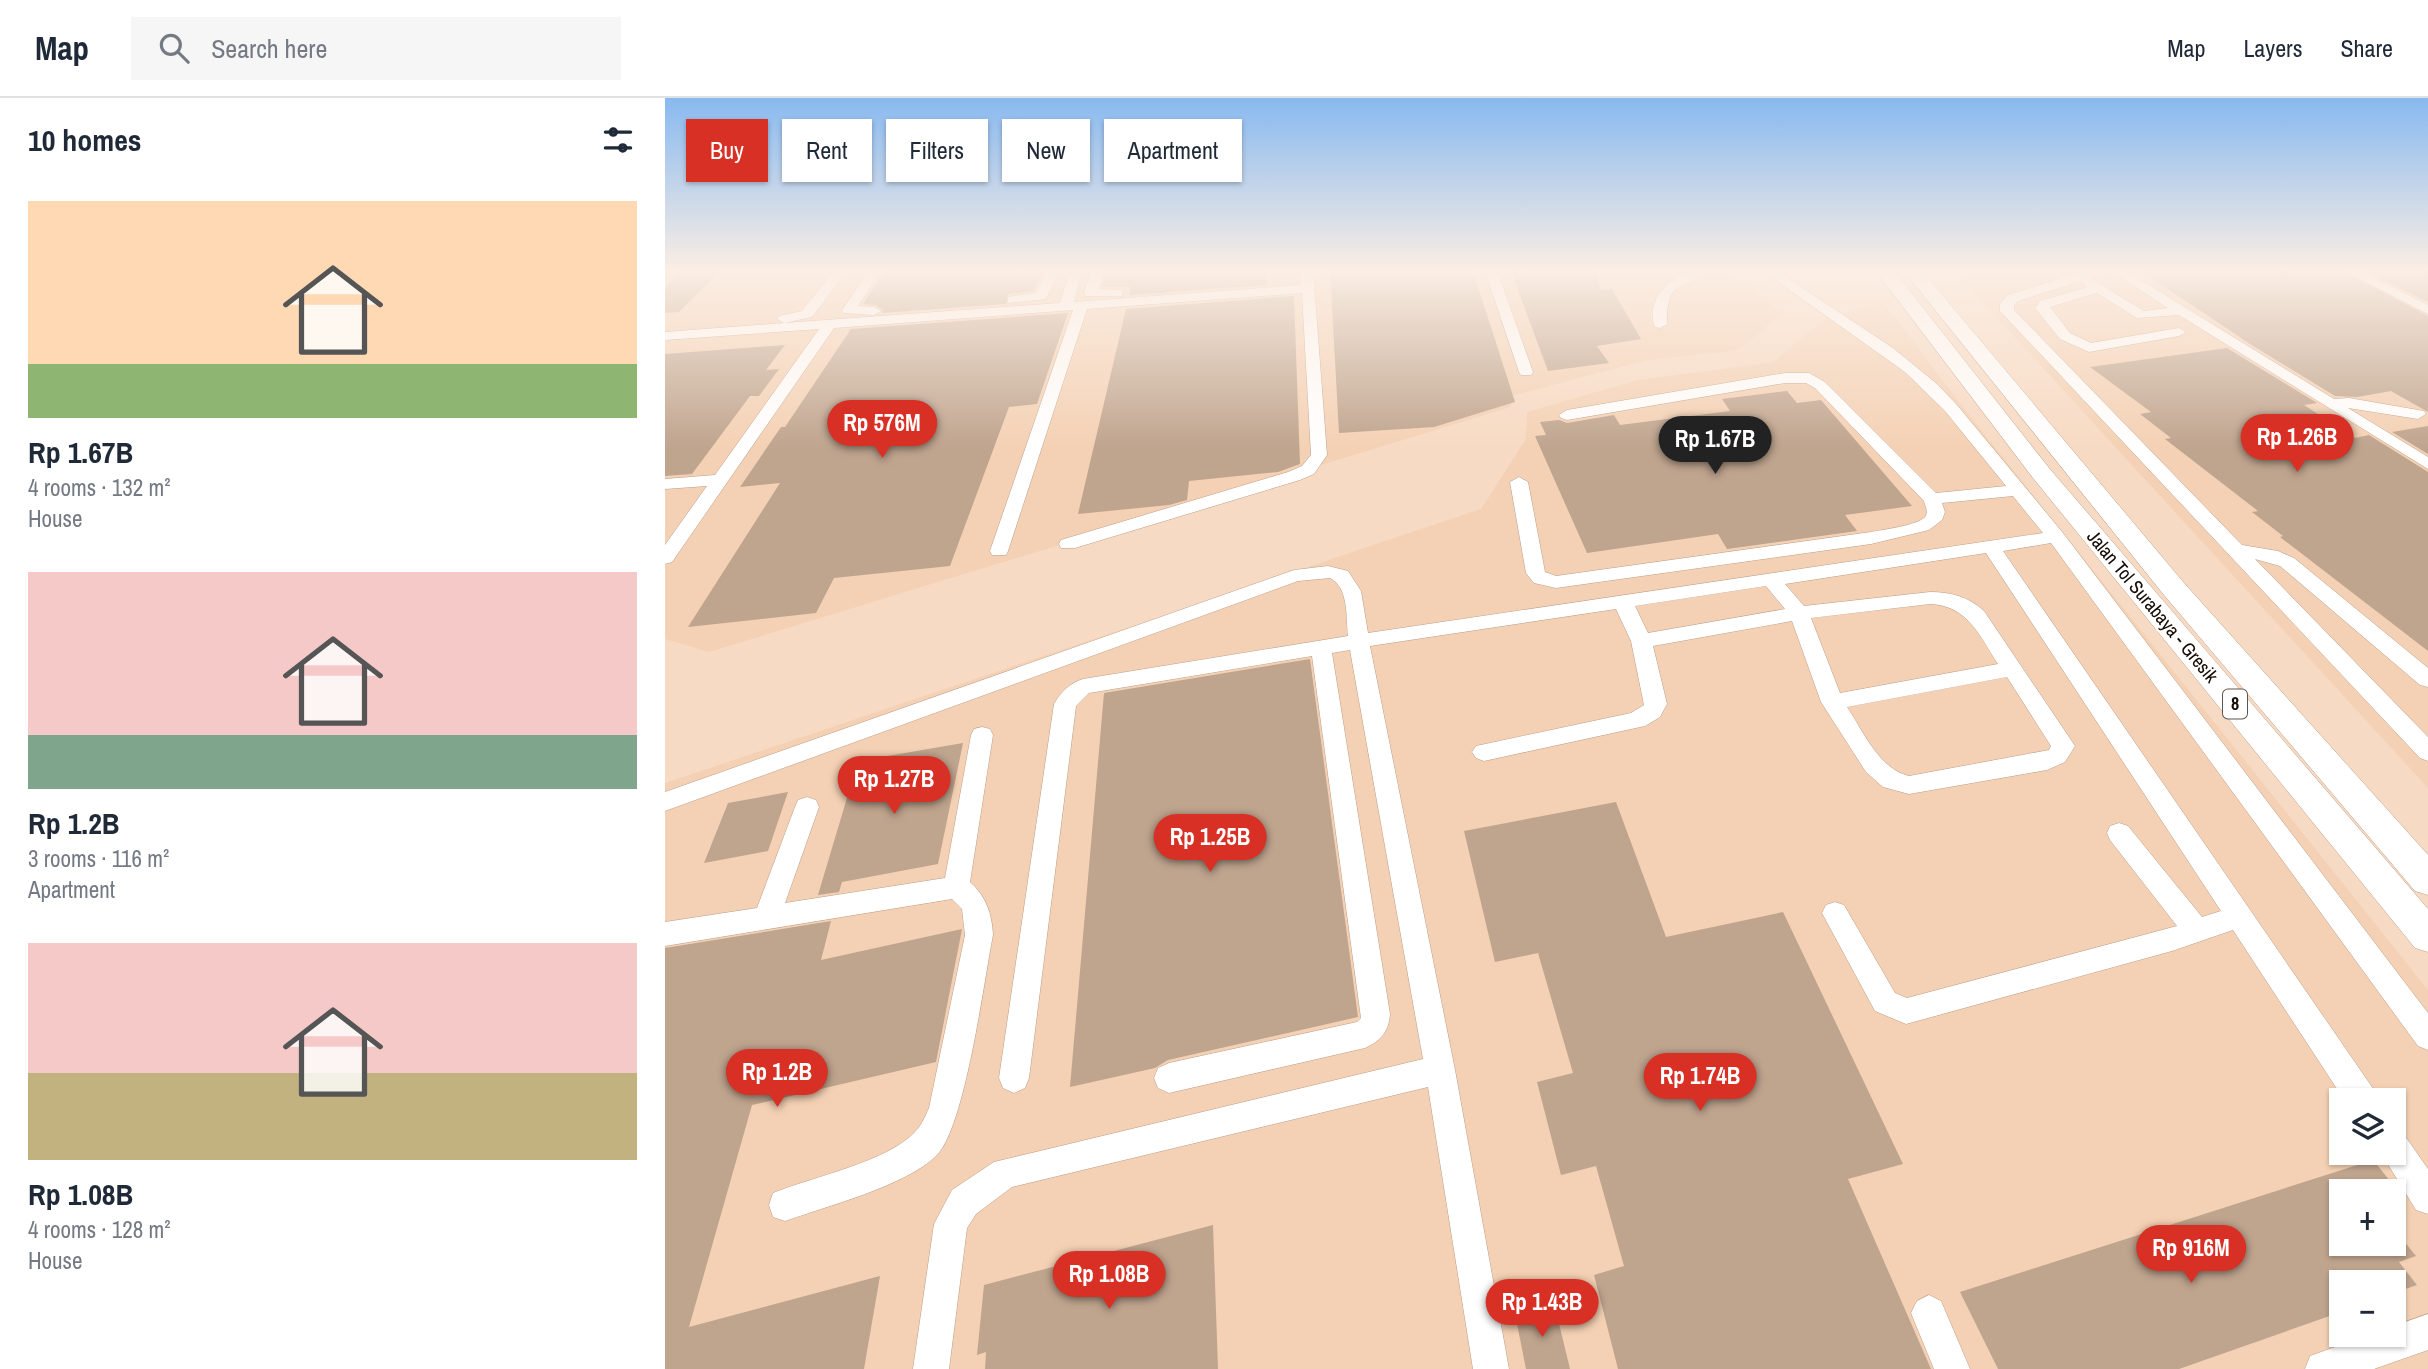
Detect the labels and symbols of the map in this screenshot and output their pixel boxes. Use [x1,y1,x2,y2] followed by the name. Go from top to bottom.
[817,400,947,460] pin: Rp 576M
[2225,414,2369,474] pin: Rp 1.26B
[1643,416,1787,476] pin: Rp 1.67B
[2081,524,2225,688] street label: Jalan Tol Surabaya - Gresik
[2223,690,2247,718] road number: 8
[822,756,966,816] pin: Rp 1.27B
[1138,814,1282,874] pin: Rp 1.25B
[712,1049,842,1109] pin: Rp 1.2B
[1628,1054,1772,1113] pin: Rp 1.74B
[2126,1226,2256,1285] pin: Rp 916M
[1037,1252,1181,1311] pin: Rp 1.08B
[1470,1280,1614,1339] pin: Rp 1.43B

